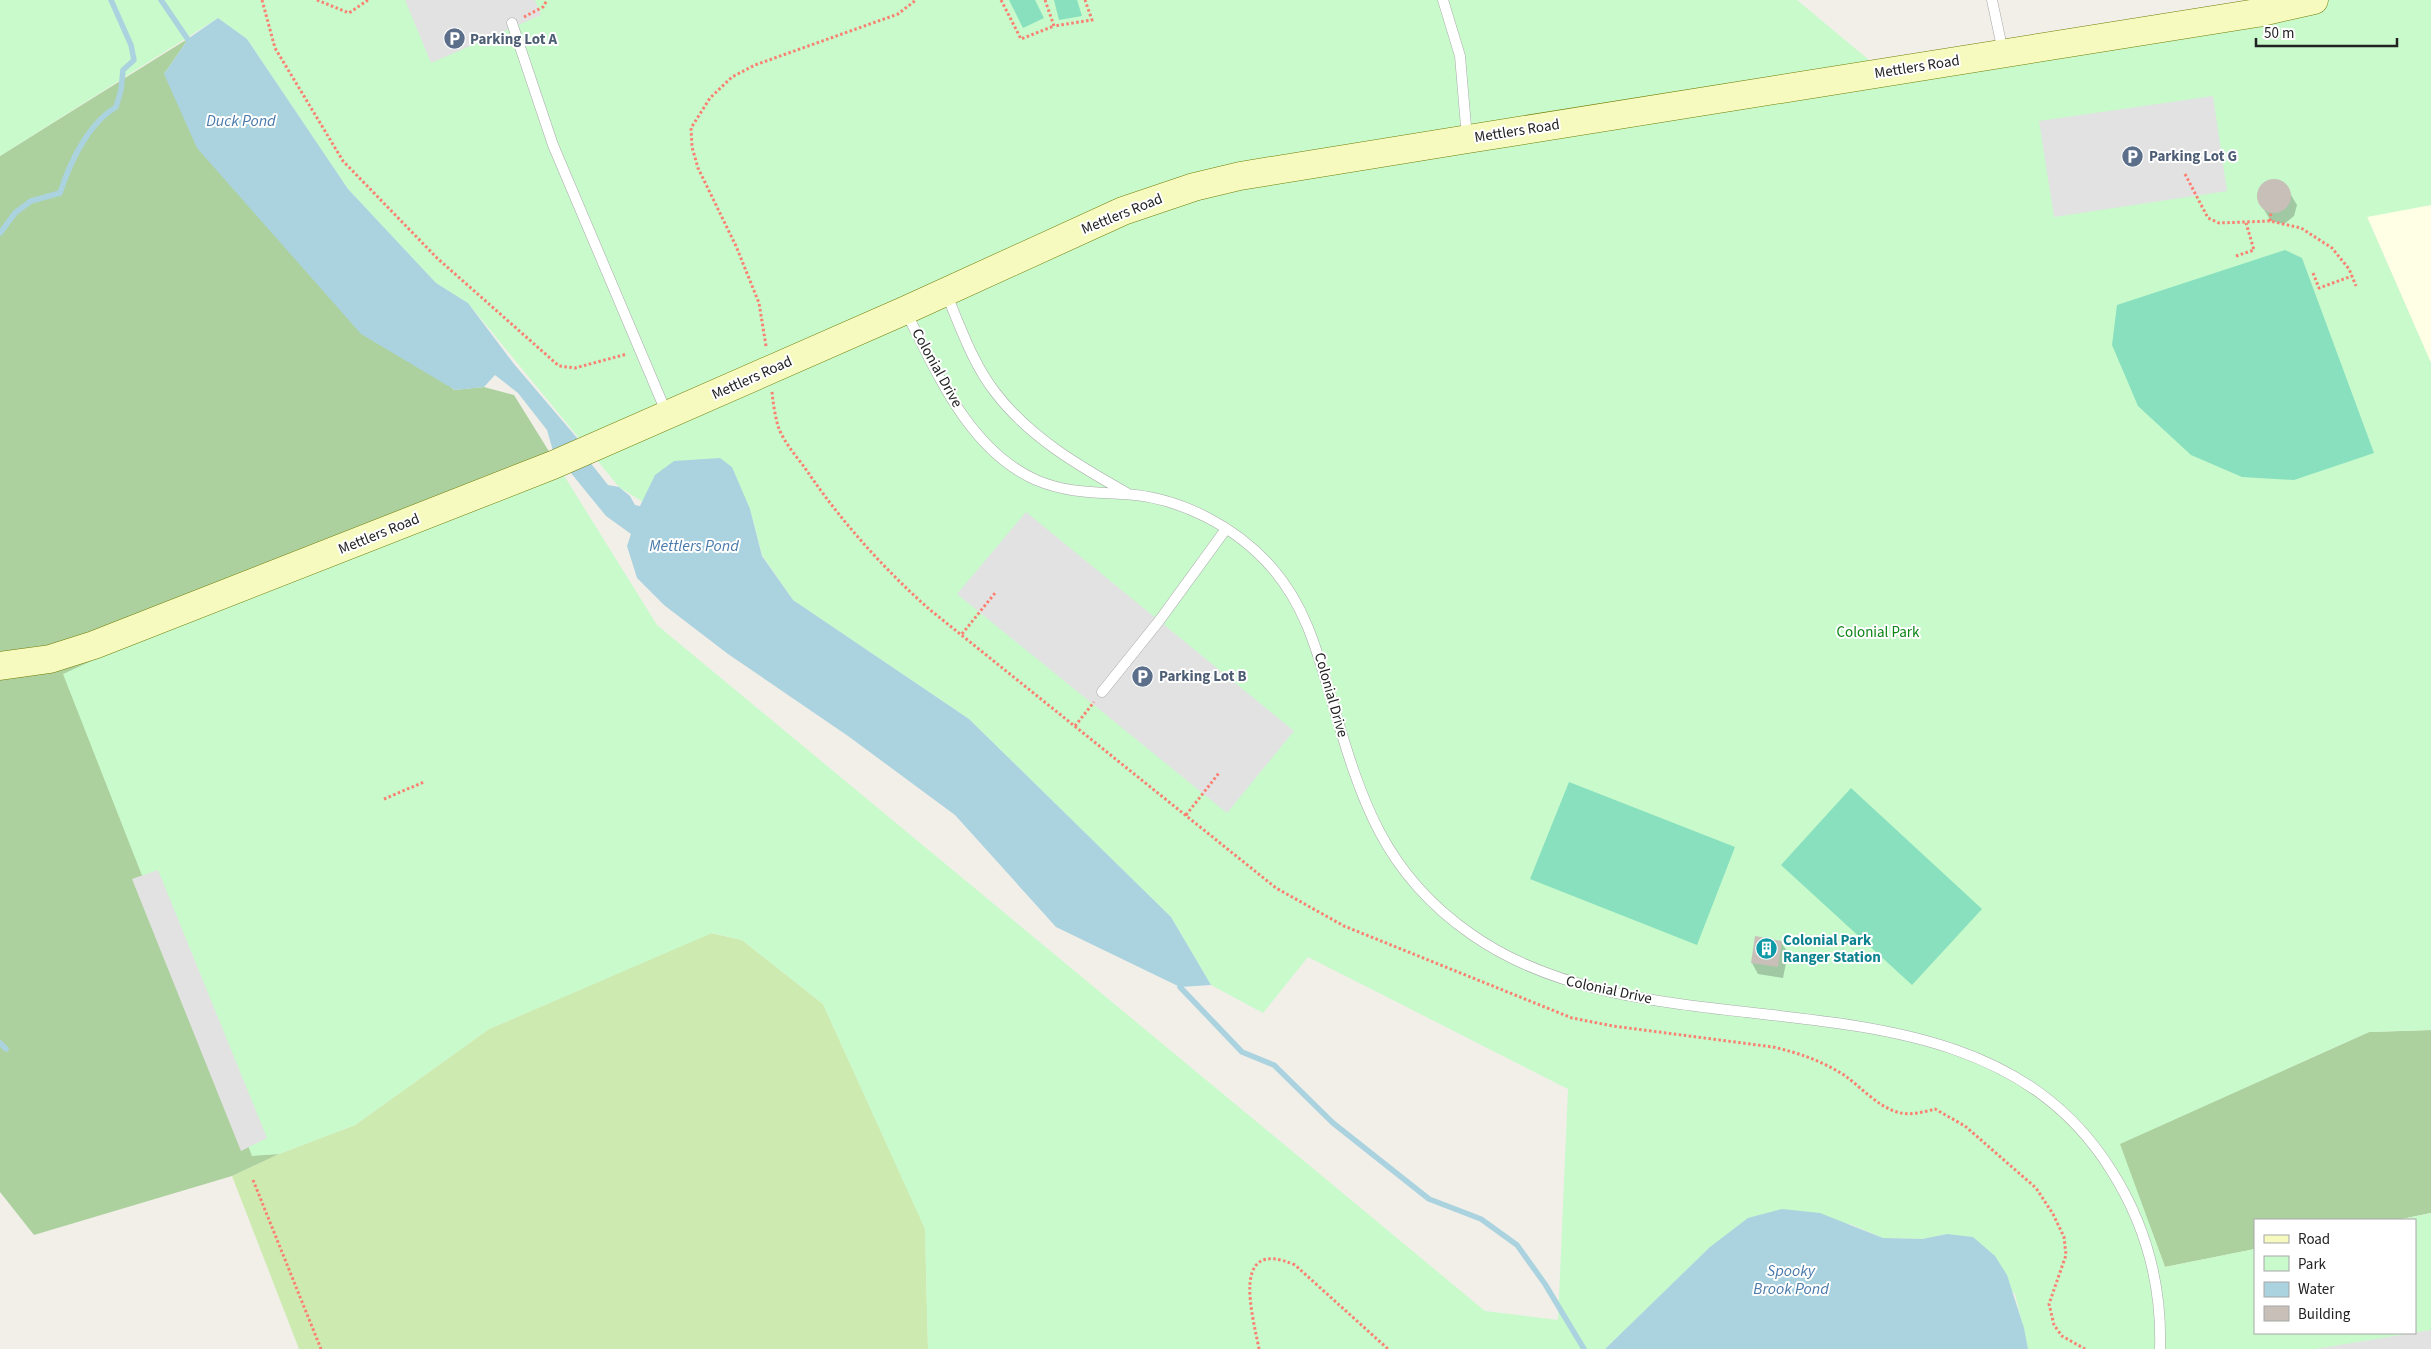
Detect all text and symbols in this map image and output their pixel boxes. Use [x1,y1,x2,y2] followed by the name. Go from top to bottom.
[2256,15,2397,47] scale bar
[2264,23,2294,44] text: 50 m
[442,27,466,51] parking icon: Parking Lot A
[470,29,557,50] place label: Parking Lot A
[1873,50,1961,84] street label: Mettlers Road
[206,110,276,132] water label: Duck Pond
[1473,114,1561,148] street label: Mettlers Road
[2121,144,2145,168] parking icon: Parking Lot G
[2149,146,2237,167] place label: Parking Lot G
[1078,188,1166,240] street label: Mettlers Road
[907,325,967,411] street label: Colonial Drive
[708,351,796,405] street label: Mettlers Road
[335,508,423,560] street label: Mettlers Road
[649,535,739,557] water label: Mettlers Pond
[1837,622,1920,643] park label: Colonial Park
[1309,650,1353,740] street label: Colonial Drive
[1131,664,1155,688] parking icon: Parking Lot B
[1159,666,1247,687] place label: Parking Lot B
[1783,930,1881,968] place label: Colonial Park Ranger Station
[1755,937,1779,961] building icon: Colonial Park Ranger Station
[1564,971,1654,1009] street label: Colonial Drive
[2254,1219,2416,1334] legend
[2298,1229,2330,1250] text: Road
[2298,1254,2327,1275] text: Park
[1753,1260,1829,1300] water label: Spooky Brook Pond
[2298,1279,2335,1300] text: Water
[2298,1304,2351,1325] text: Building

